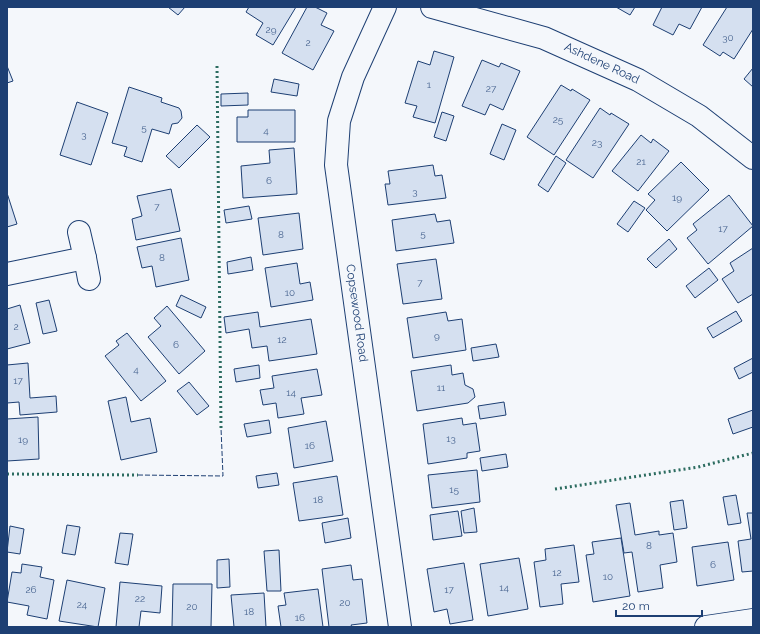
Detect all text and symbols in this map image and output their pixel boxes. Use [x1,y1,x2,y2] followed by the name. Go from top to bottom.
[265,24,277,35] house number: 29
[722,32,734,43] house number: 30
[305,37,311,48] house number: 2
[562,39,642,87] street label: Ashdene Road
[427,79,432,90] house number: 1
[486,83,497,94] house number: 27
[553,114,564,125] house number: 25
[141,122,147,133] house number: 5
[263,125,269,136] house number: 4
[81,129,87,140] house number: 3
[592,137,602,148] house number: 23
[636,156,646,167] house number: 21
[266,175,272,186] house number: 6
[412,186,418,197] house number: 3
[672,192,682,203] house number: 19
[154,201,160,212] house number: 7
[718,223,728,234] house number: 17
[420,228,426,239] house number: 5
[278,229,284,240] house number: 8
[159,252,165,263] house number: 8
[343,263,371,363] street label: Copsewood Road
[417,277,423,288] house number: 7
[285,287,295,298] house number: 10
[13,321,19,332] house number: 2
[434,330,440,341] house number: 9
[277,334,287,345] house number: 12
[173,339,179,350] house number: 6
[133,364,139,375] house number: 4
[13,375,23,386] house number: 17
[437,382,446,393] house number: 11
[286,387,296,398] house number: 14
[446,433,456,444] house number: 13
[18,434,28,445] house number: 19
[305,440,315,451] house number: 16
[449,484,459,495] house number: 15
[313,494,323,505] house number: 18
[646,540,652,551] house number: 8
[710,559,716,570] house number: 6
[552,567,562,578] house number: 12
[603,571,613,582] house number: 10
[499,582,509,593] house number: 14
[25,584,37,595] house number: 26
[444,584,454,595] house number: 17
[616,592,702,618] scale bar
[135,593,145,604] house number: 22
[339,597,351,608] house number: 20
[77,599,88,610] house number: 24
[622,599,650,613] text: 20 m
[186,601,198,612] house number: 20
[244,606,254,617] house number: 18
[295,612,305,623] house number: 16

